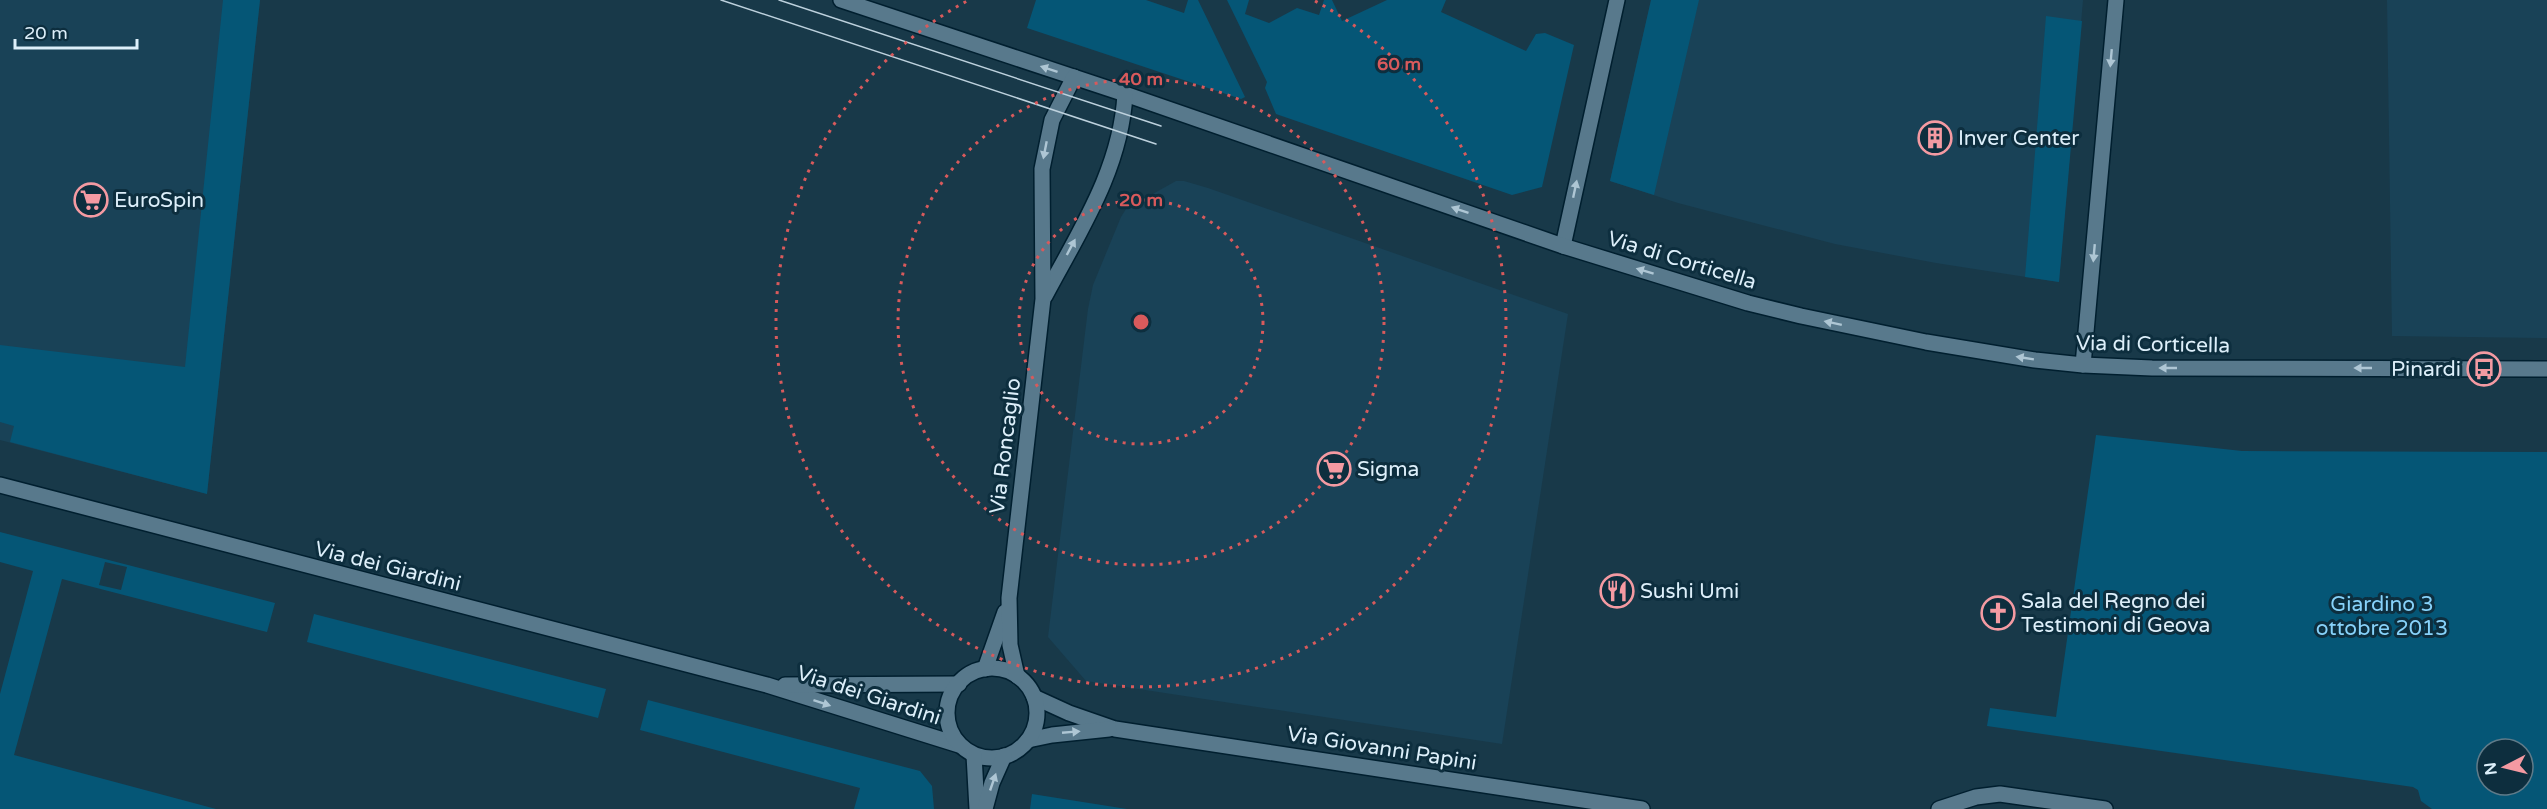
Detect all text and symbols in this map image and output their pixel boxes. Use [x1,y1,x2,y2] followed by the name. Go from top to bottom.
[15,12,136,50] scale bar
[24,22,68,44] text: 20 m
[2106,49,2116,68] one-way arrow
[1377,53,1421,75] text: 60 m
[1040,63,1058,73] one-way arrow
[1119,68,1163,90] text: 40 m
[1917,120,1953,156] building icon: Inver Center
[1958,126,2079,151] place label: Inver Center
[1040,141,1049,160] one-way arrow
[1571,179,1581,198] one-way arrow
[73,182,109,218] supermarket icon: EuroSpin
[114,188,204,213] place label: EuroSpin
[1119,189,1163,211] text: 20 m
[1451,205,1469,215] one-way arrow
[1604,226,1759,295] street label: Via di Corticella
[1066,239,1076,256] one-way arrow
[2089,243,2099,262] one-way arrow
[1636,266,1654,275] one-way arrow
[1131,312,1151,332] centre of rings
[1824,318,1843,327] one-way arrow
[2076,331,2230,358] street label: Via di Corticella
[2466,351,2502,387] bus stop icon: Pinardi
[2015,354,2034,363] one-way arrow
[2391,357,2461,382] place label: Pinardi
[2158,363,2177,373] one-way arrow
[2353,363,2372,373] one-way arrow
[985,377,1026,515] street label: Via Roncaglio
[1316,451,1352,487] supermarket icon: Sigma
[1357,457,1419,482] place label: Sigma
[312,536,464,597] street label: Via dei Giardini
[1599,573,1635,609] restaurant icon: Sushi Umi
[1640,579,1739,604] place label: Sushi Umi
[2021,589,2210,638] place label: Sala del Regno dei Testimoni di Geova
[2316,592,2448,641] park label: Giardino 3 ottobre 2013
[1980,595,2016,631] church icon: Sala del Regno dei Testimoni di Geova
[794,660,944,731] street label: Via dei Giardini
[813,698,831,708] one-way arrow
[1285,721,1478,776] street label: Via Giovanni Papini
[1062,728,1081,737] one-way arrow
[2475,737,2535,797] north arrow
[2480,761,2502,776] text: N
[989,773,998,791] one-way arrow

